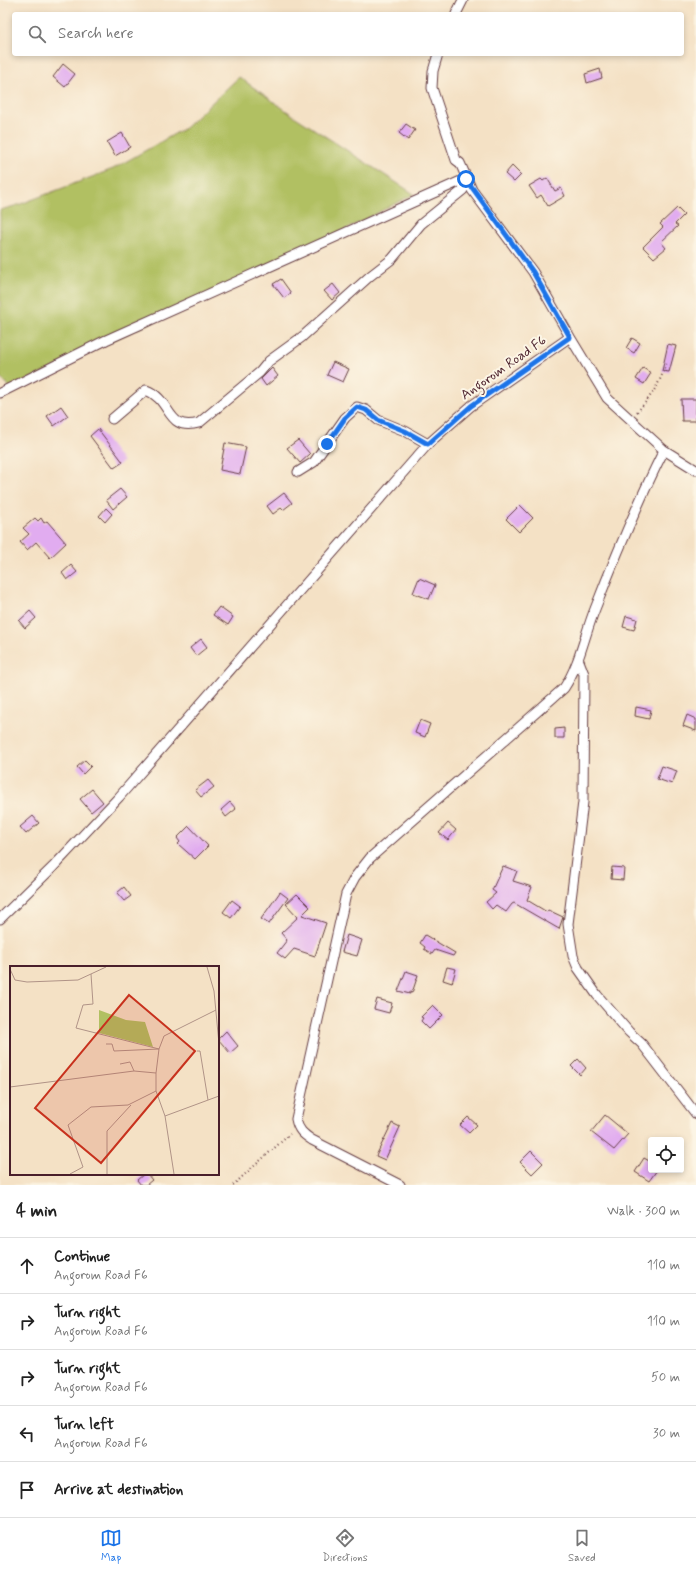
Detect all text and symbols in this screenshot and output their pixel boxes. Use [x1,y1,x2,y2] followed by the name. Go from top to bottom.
[12,12,684,56] search box
[26,23,48,45] icon: search
[58,24,134,44] text: Search here
[457,170,475,188] route start
[457,332,551,406] street label: Angorom Road F6
[318,435,336,453] route end
[10,966,219,1175] inset map
[648,1137,684,1173] map controls
[648,1137,684,1173] button: locate
[16,1200,57,1222] text: 4 min
[607,1203,680,1220] text: Walk · 300 m
[54,1247,110,1267] text: Continue
[16,1255,38,1277] icon: ahead
[647,1257,680,1274] text: 110 m
[54,1267,148,1284] text: Angorom Road F6
[54,1303,121,1323] text: Turn right
[16,1311,38,1333] icon: right
[647,1313,680,1330] text: 110 m
[54,1323,148,1340] text: Angorom Road F6
[54,1359,121,1379] text: Turn right
[16,1367,38,1389] icon: right
[651,1369,680,1386] text: 50 m
[54,1379,148,1396] text: Angorom Road F6
[54,1415,114,1435] text: Turn left
[16,1423,38,1445] icon: left
[653,1425,680,1442] text: 30 m
[54,1435,148,1452] text: Angorom Road F6
[16,1479,38,1501] icon: arrive
[54,1480,183,1500] text: Arrive at destination
[100,1527,122,1565] tab: Map
[322,1527,368,1565] tab: Directions
[568,1527,596,1565] tab: Saved

